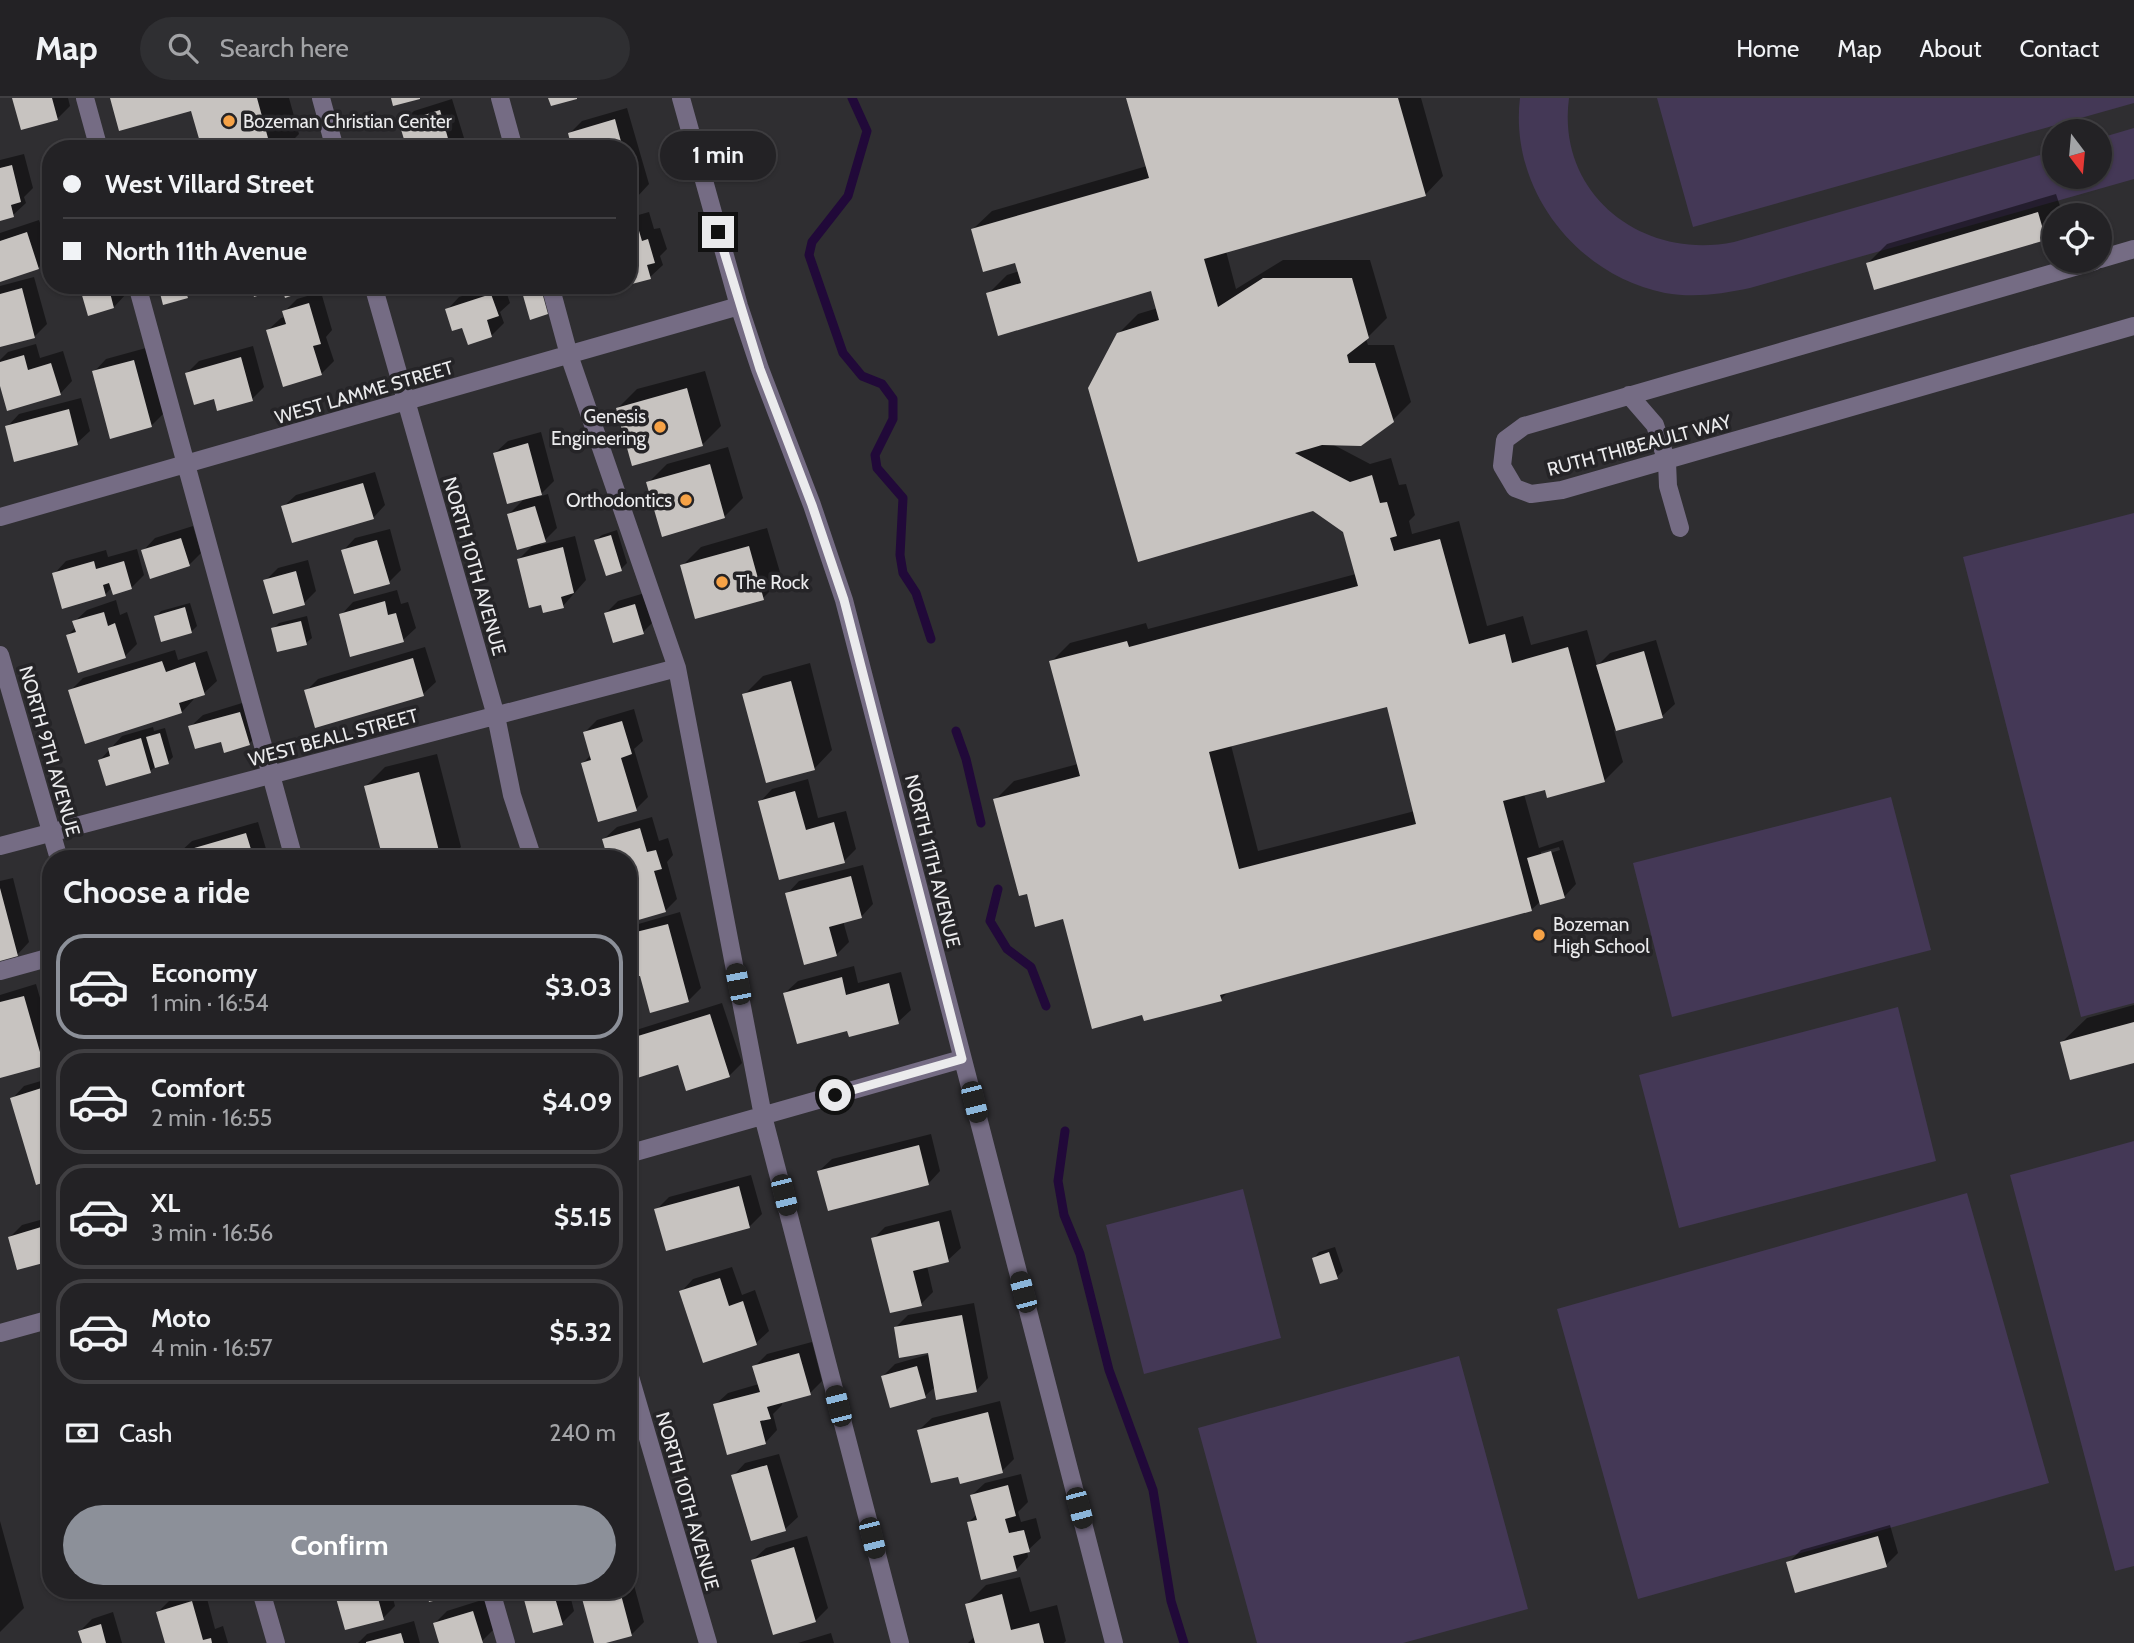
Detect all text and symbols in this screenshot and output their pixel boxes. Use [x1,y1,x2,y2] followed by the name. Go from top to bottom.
[140,17,630,80] search box
[35,28,98,68] text: Map
[164,29,202,67] icon: search
[220,32,349,64] text: Search here
[1736,34,1799,63] text: Home
[1837,34,1882,63] text: Map
[1920,34,1982,63] text: About
[2020,34,2099,63] text: Contact
[243,110,452,133] place label: Bozeman Christian Center
[221,113,237,129] marker: Bozeman Christian Center
[2042,119,2112,189] north arrow
[2042,119,2112,273] map controls
[660,130,776,180] callout: 1 min
[692,141,744,169] text: 1 min
[105,168,314,200] text: West Villard Street
[2042,203,2112,273] button: locate
[702,216,734,248] route end
[105,235,307,267] text: North 11th Avenue
[272,356,456,429] street label: WEST LAMME STREET
[551,405,647,450] place label: Genesis Engineering
[1545,410,1734,481] street label: RUTH THIBEAULT WAY
[652,419,668,435] marker: Genesis Engineering
[438,474,511,658] street label: NORTH 10TH AVENUE
[566,489,672,512] place label: Orthodontics
[678,492,694,508] marker: Orthodontics
[736,571,809,594] place label: The Rock
[714,574,730,590] marker: The Rock
[14,663,85,839] street label: NORTH 9TH AVENUE
[246,704,421,771] street label: WEST BEALL STREET
[900,772,965,950] street label: NORTH 11TH AVENUE
[63,872,250,911] text: Choose a ride
[1553,913,1650,958] place label: Bozeman High School
[1531,927,1547,943] marker: Bozeman High School
[67,955,130,1018] icon: car
[151,957,257,989] text: Economy
[724,961,753,1007] car
[545,971,612,1003] text: $3.03
[151,989,268,1017] text: 1 min · 16:54
[67,1070,130,1133] icon: car
[151,1072,245,1104] text: Comfort
[819,1079,851,1111] route start
[959,1079,990,1125] car
[542,1086,612,1118] text: $4.09
[151,1104,272,1132] text: 2 min · 16:55
[769,1172,800,1218] car
[67,1185,130,1248] icon: car
[151,1187,180,1219] text: XL
[554,1201,612,1233] text: $5.15
[151,1219,273,1247] text: 3 min · 16:56
[1008,1269,1039,1315] car
[67,1300,130,1363] icon: car
[151,1302,211,1334] text: Moto
[549,1316,612,1348] text: $5.32
[151,1334,273,1362] text: 4 min · 16:57
[823,1383,854,1429] car
[651,1409,724,1593] street label: NORTH 10TH AVENUE
[63,1414,101,1452] icon: cash
[119,1417,172,1449] text: Cash
[549,1419,616,1447] text: 240 m
[1064,1485,1095,1531] car
[63,1505,616,1585] button: Confirm
[857,1515,888,1561] car

